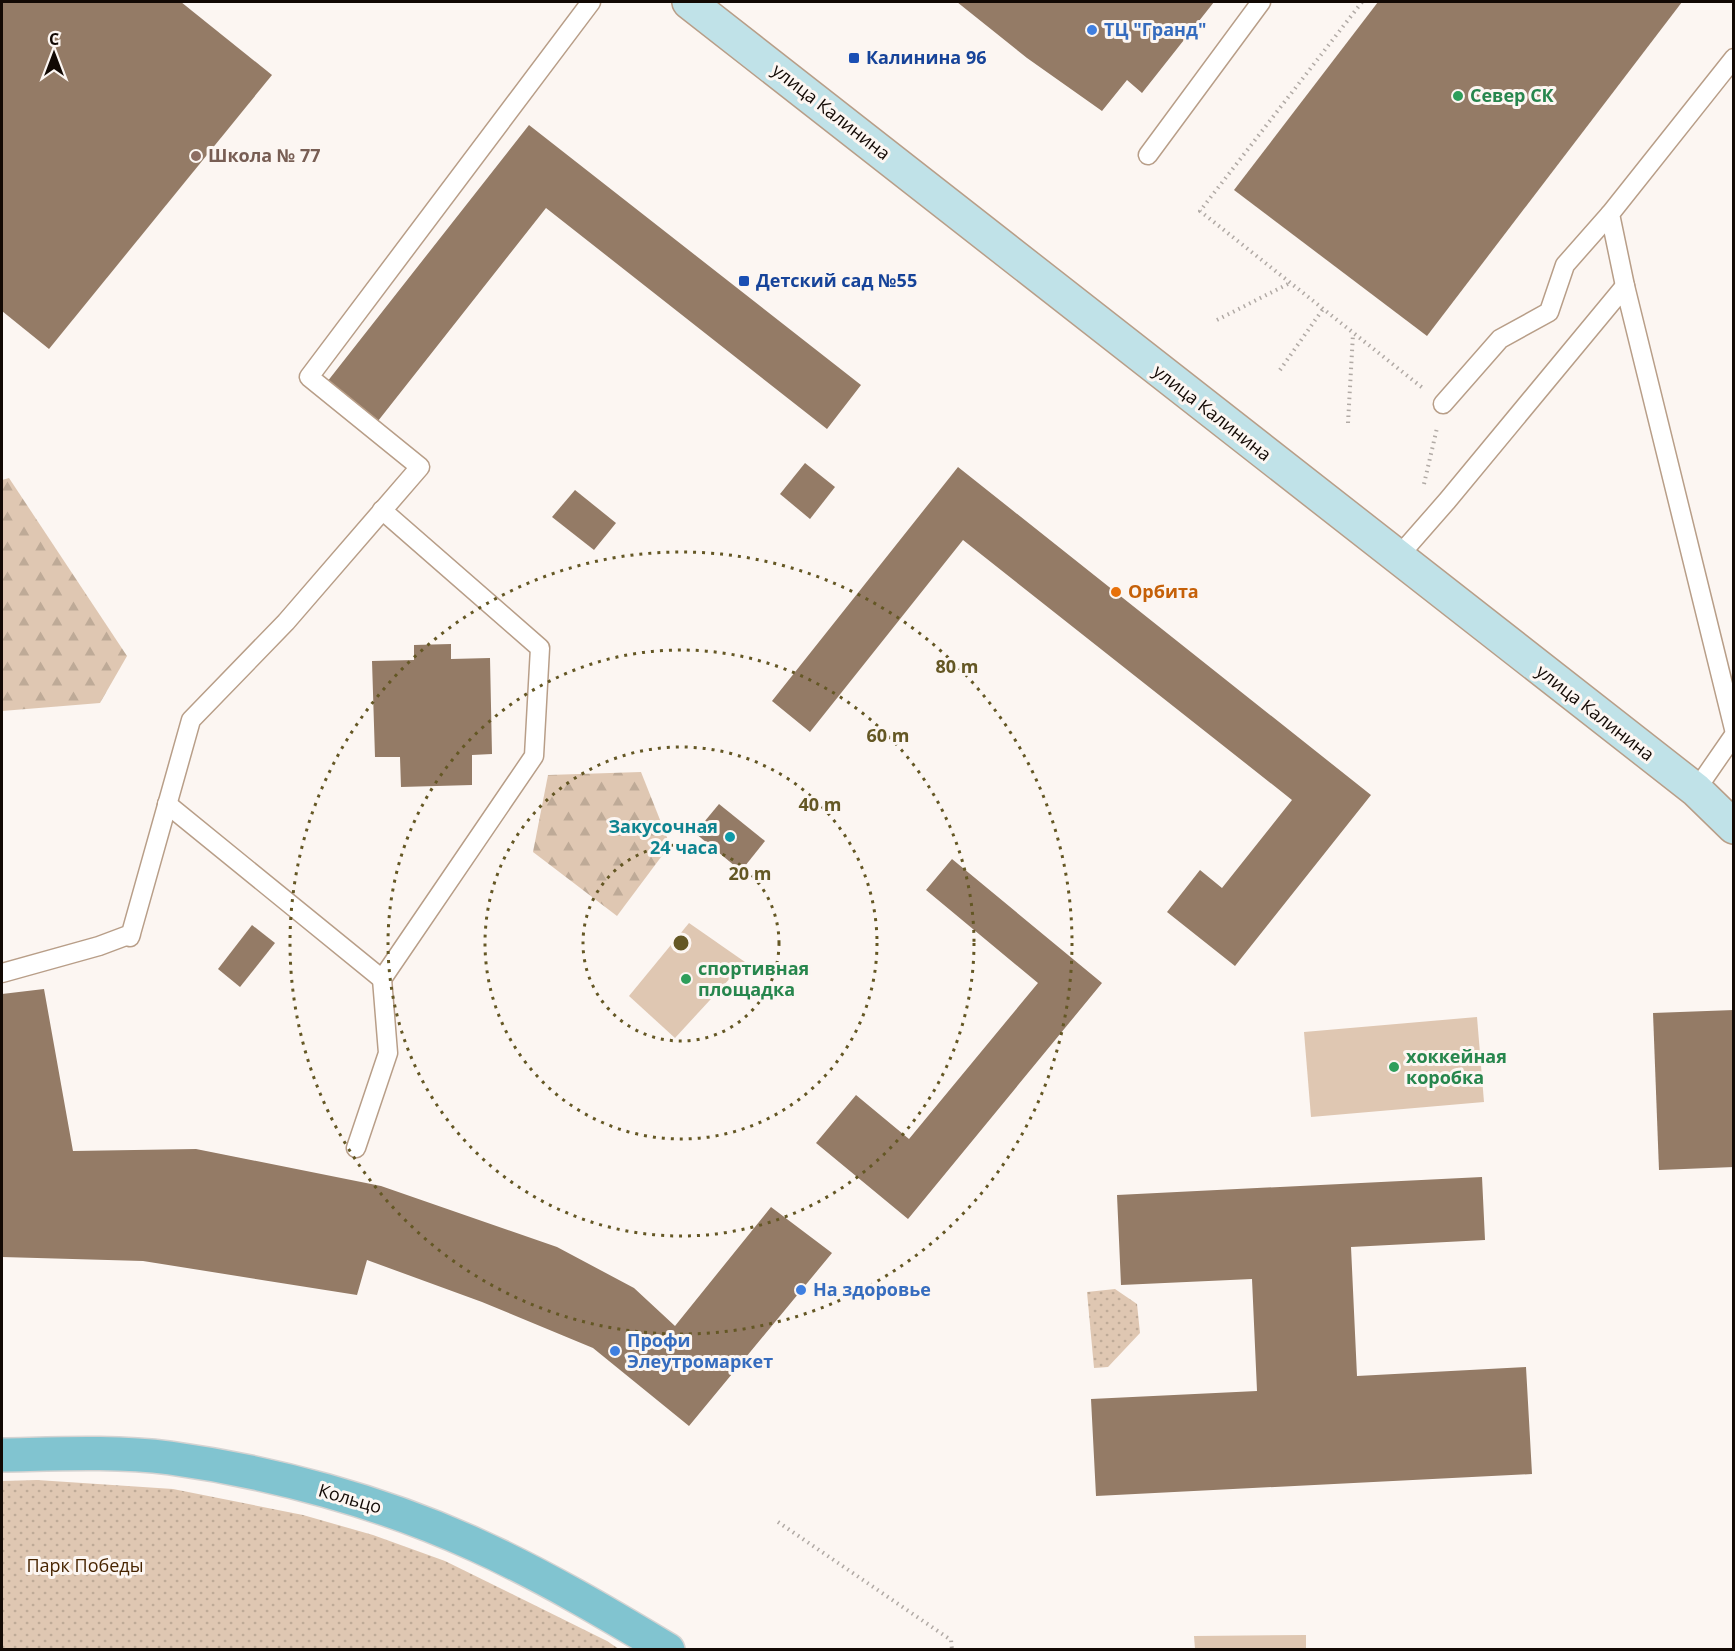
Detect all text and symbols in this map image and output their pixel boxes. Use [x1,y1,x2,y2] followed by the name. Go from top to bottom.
[1104,17,1206,41] place label: ТЦ "Гранд"
[1085,23,1099,37] marker: ТЦ "Гранд"
[24,24,84,84] north arrow
[49,28,59,50] text: С
[866,45,986,69] place label: Калинина 96
[847,51,861,65] marker: Калинина 96
[768,58,896,165] street label: улица Калинина
[1470,83,1555,107] place label: Север СК
[1451,89,1465,103] marker: Север СК
[208,143,321,167] place label: Школа № 77
[189,149,203,163] marker: Школа № 77
[756,268,917,292] place label: Детский сад №55
[737,274,751,288] marker: Детский сад №55
[1149,359,1277,466] street label: улица Калинина
[1128,579,1199,603] place label: Орбита
[1109,585,1123,599] marker: Орбита
[936,654,978,678] text: 80 m
[1532,659,1660,766] street label: улица Калинина
[867,723,909,747] text: 60 m
[799,792,841,816] text: 40 m
[608,814,718,859] place label: Закусочная 24 часа
[723,830,737,844] marker: Закусочная 24 часа
[729,861,771,885] text: 20 m
[671,933,691,953] centre of rings
[698,956,809,1001] place label: спортивная площадка
[679,972,693,986] marker: спортивная площадка
[1406,1044,1507,1089] place label: хоккейная коробка
[1387,1060,1401,1074] marker: хоккейная коробка
[813,1277,931,1301] place label: На здоровье
[794,1283,808,1297] marker: На здоровье
[627,1328,773,1373] place label: Профи Элеутромаркет
[608,1344,622,1358] marker: Профи Элеутромаркет
[316,1478,385,1519] street label: Кольцо
[26,1553,144,1577] park label: Парк Победы

